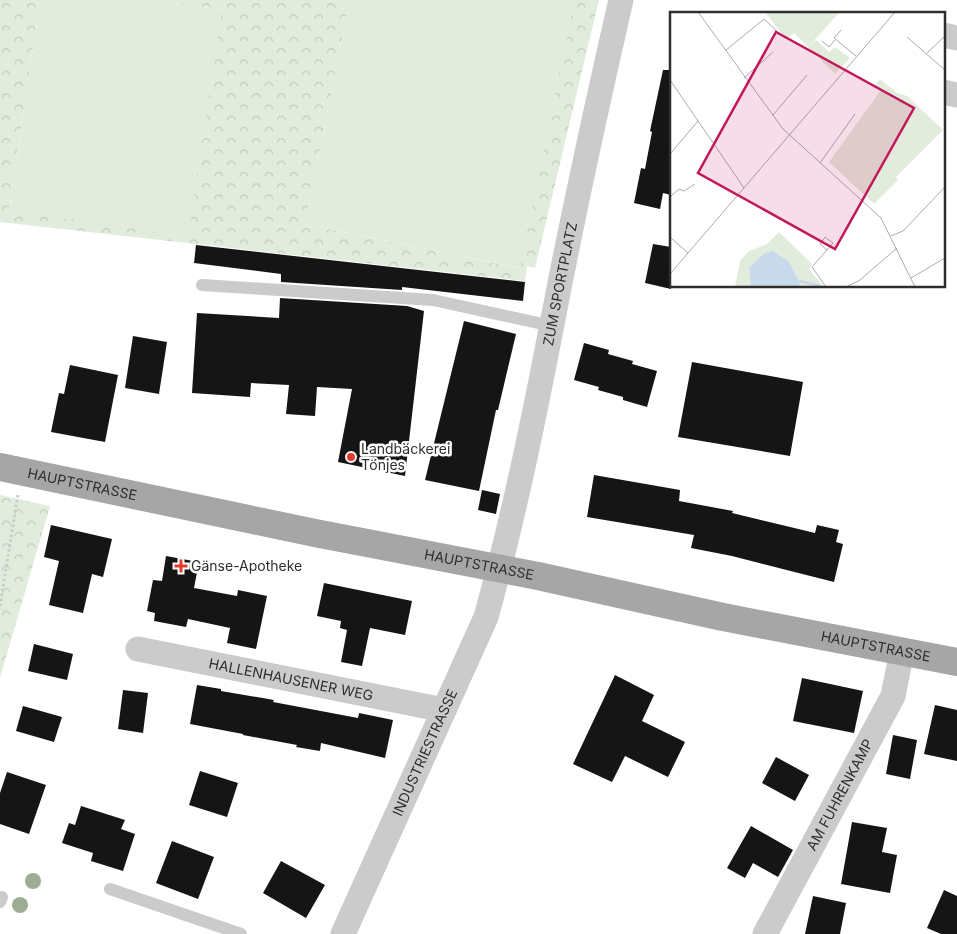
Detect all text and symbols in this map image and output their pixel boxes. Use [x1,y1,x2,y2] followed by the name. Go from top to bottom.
[670,12,944,288] inset map
[539,221,580,347] street label: ZUM SPORTPLATZ
[361,440,450,473] place label: Landbäckerei Tönjes
[345,451,357,463] marker: Landbäckerei Tönjes
[26,464,139,503] street label: HAUPTSTRASSE
[423,545,535,583] street label: HAUPTSTRASSE
[191,557,302,574] place label: Gänse-Apotheke
[175,560,187,572] marker: Gänse-Apotheke
[820,627,932,665] street label: HAUPTSTRASSE
[207,654,375,704] street label: HALLENHAUSENER WEG
[388,686,460,818] street label: INDUSTRIESTRASSE
[803,736,876,853] street label: AM FUHRENKAMP

